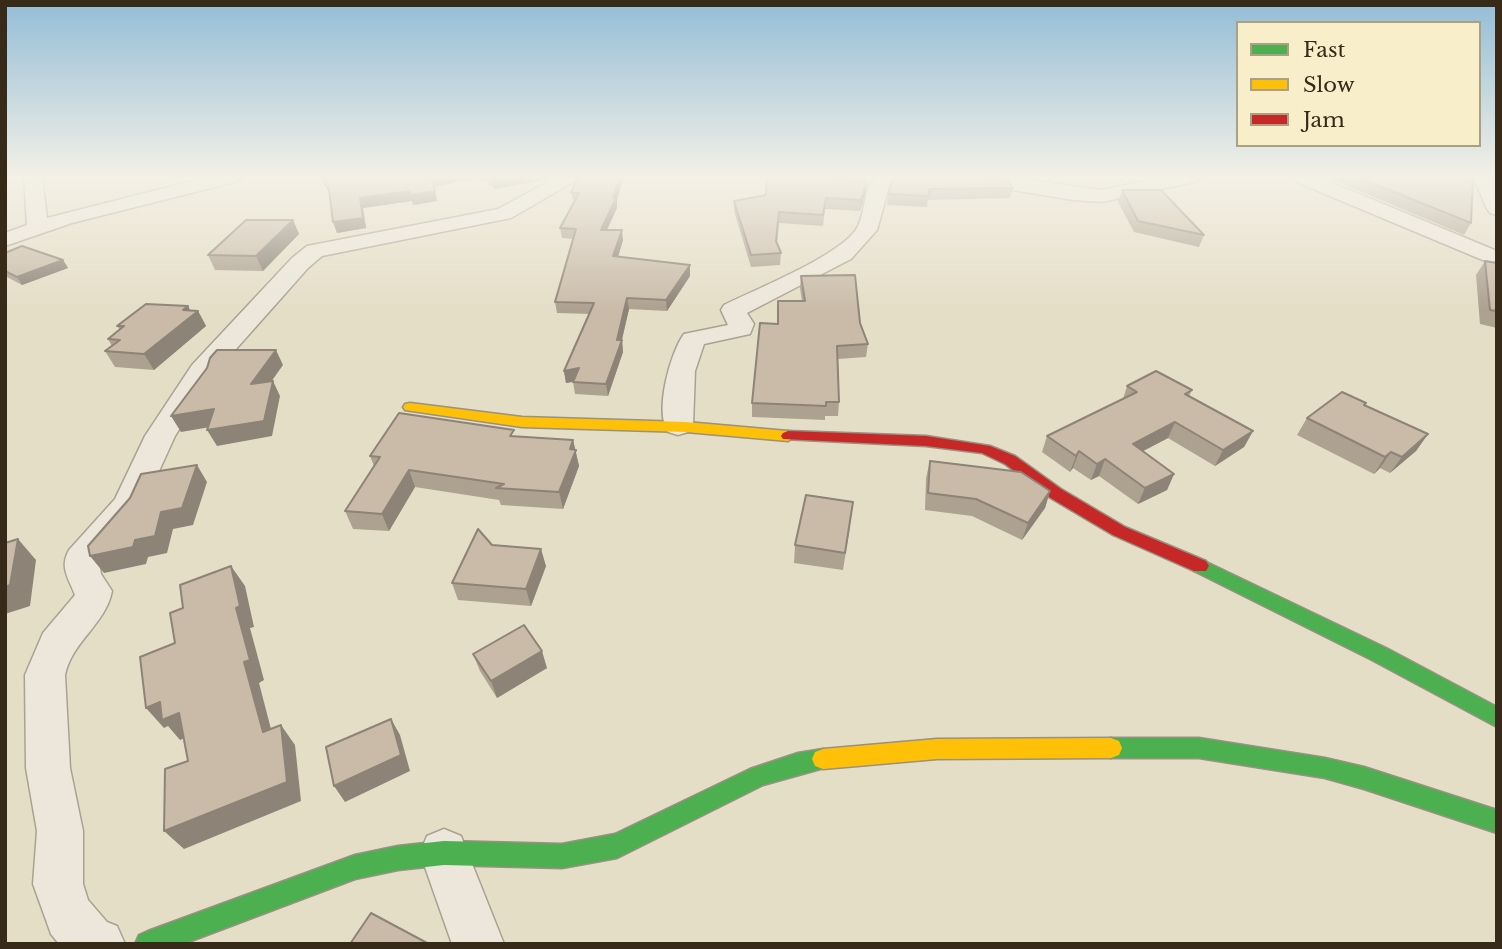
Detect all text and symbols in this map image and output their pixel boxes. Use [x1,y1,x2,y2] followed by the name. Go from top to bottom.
[1236,21,1481,147] legend
[1303,37,1345,63] text: Fast
[1303,72,1355,98] text: Slow
[1303,107,1345,133] text: Jam

